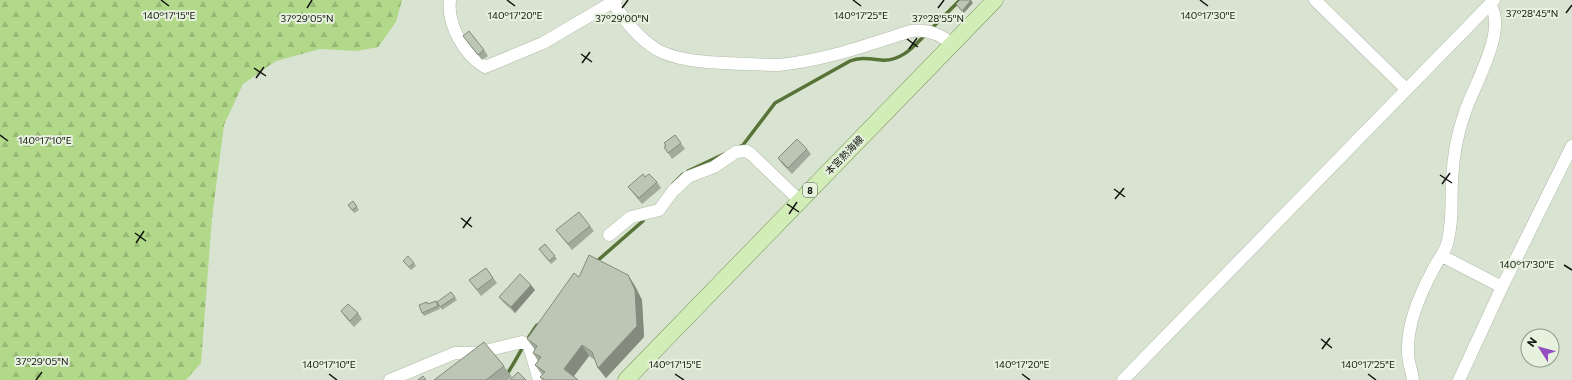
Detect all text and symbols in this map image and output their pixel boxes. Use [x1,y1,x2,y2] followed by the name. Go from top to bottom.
[1506,7,1558,19] text: 37°28'45"N
[143,9,195,21] text: 140°17'15"E
[488,9,542,21] text: 140°17'20"E
[834,9,888,21] text: 140°17'25"E
[1181,9,1236,21] text: 140°17'30"E
[281,12,333,24] text: 37°29'05"N
[595,12,649,24] text: 37°29'00"N
[912,12,964,24] text: 37°28'55"N
[822,133,866,177] street label: 本宮熱海線
[18,134,72,146] text: 140°17'10"E
[803,183,817,197] road number: 8
[1500,258,1555,270] text: 140°17'30"E
[1520,328,1560,368] north arrow
[1524,335,1539,349] text: N
[16,355,68,367] text: 37°29'05"N
[302,358,356,370] text: 140°17'10"E
[649,358,701,370] text: 140°17'15"E
[995,358,1049,370] text: 140°17'20"E
[1341,358,1395,370] text: 140°17'25"E

